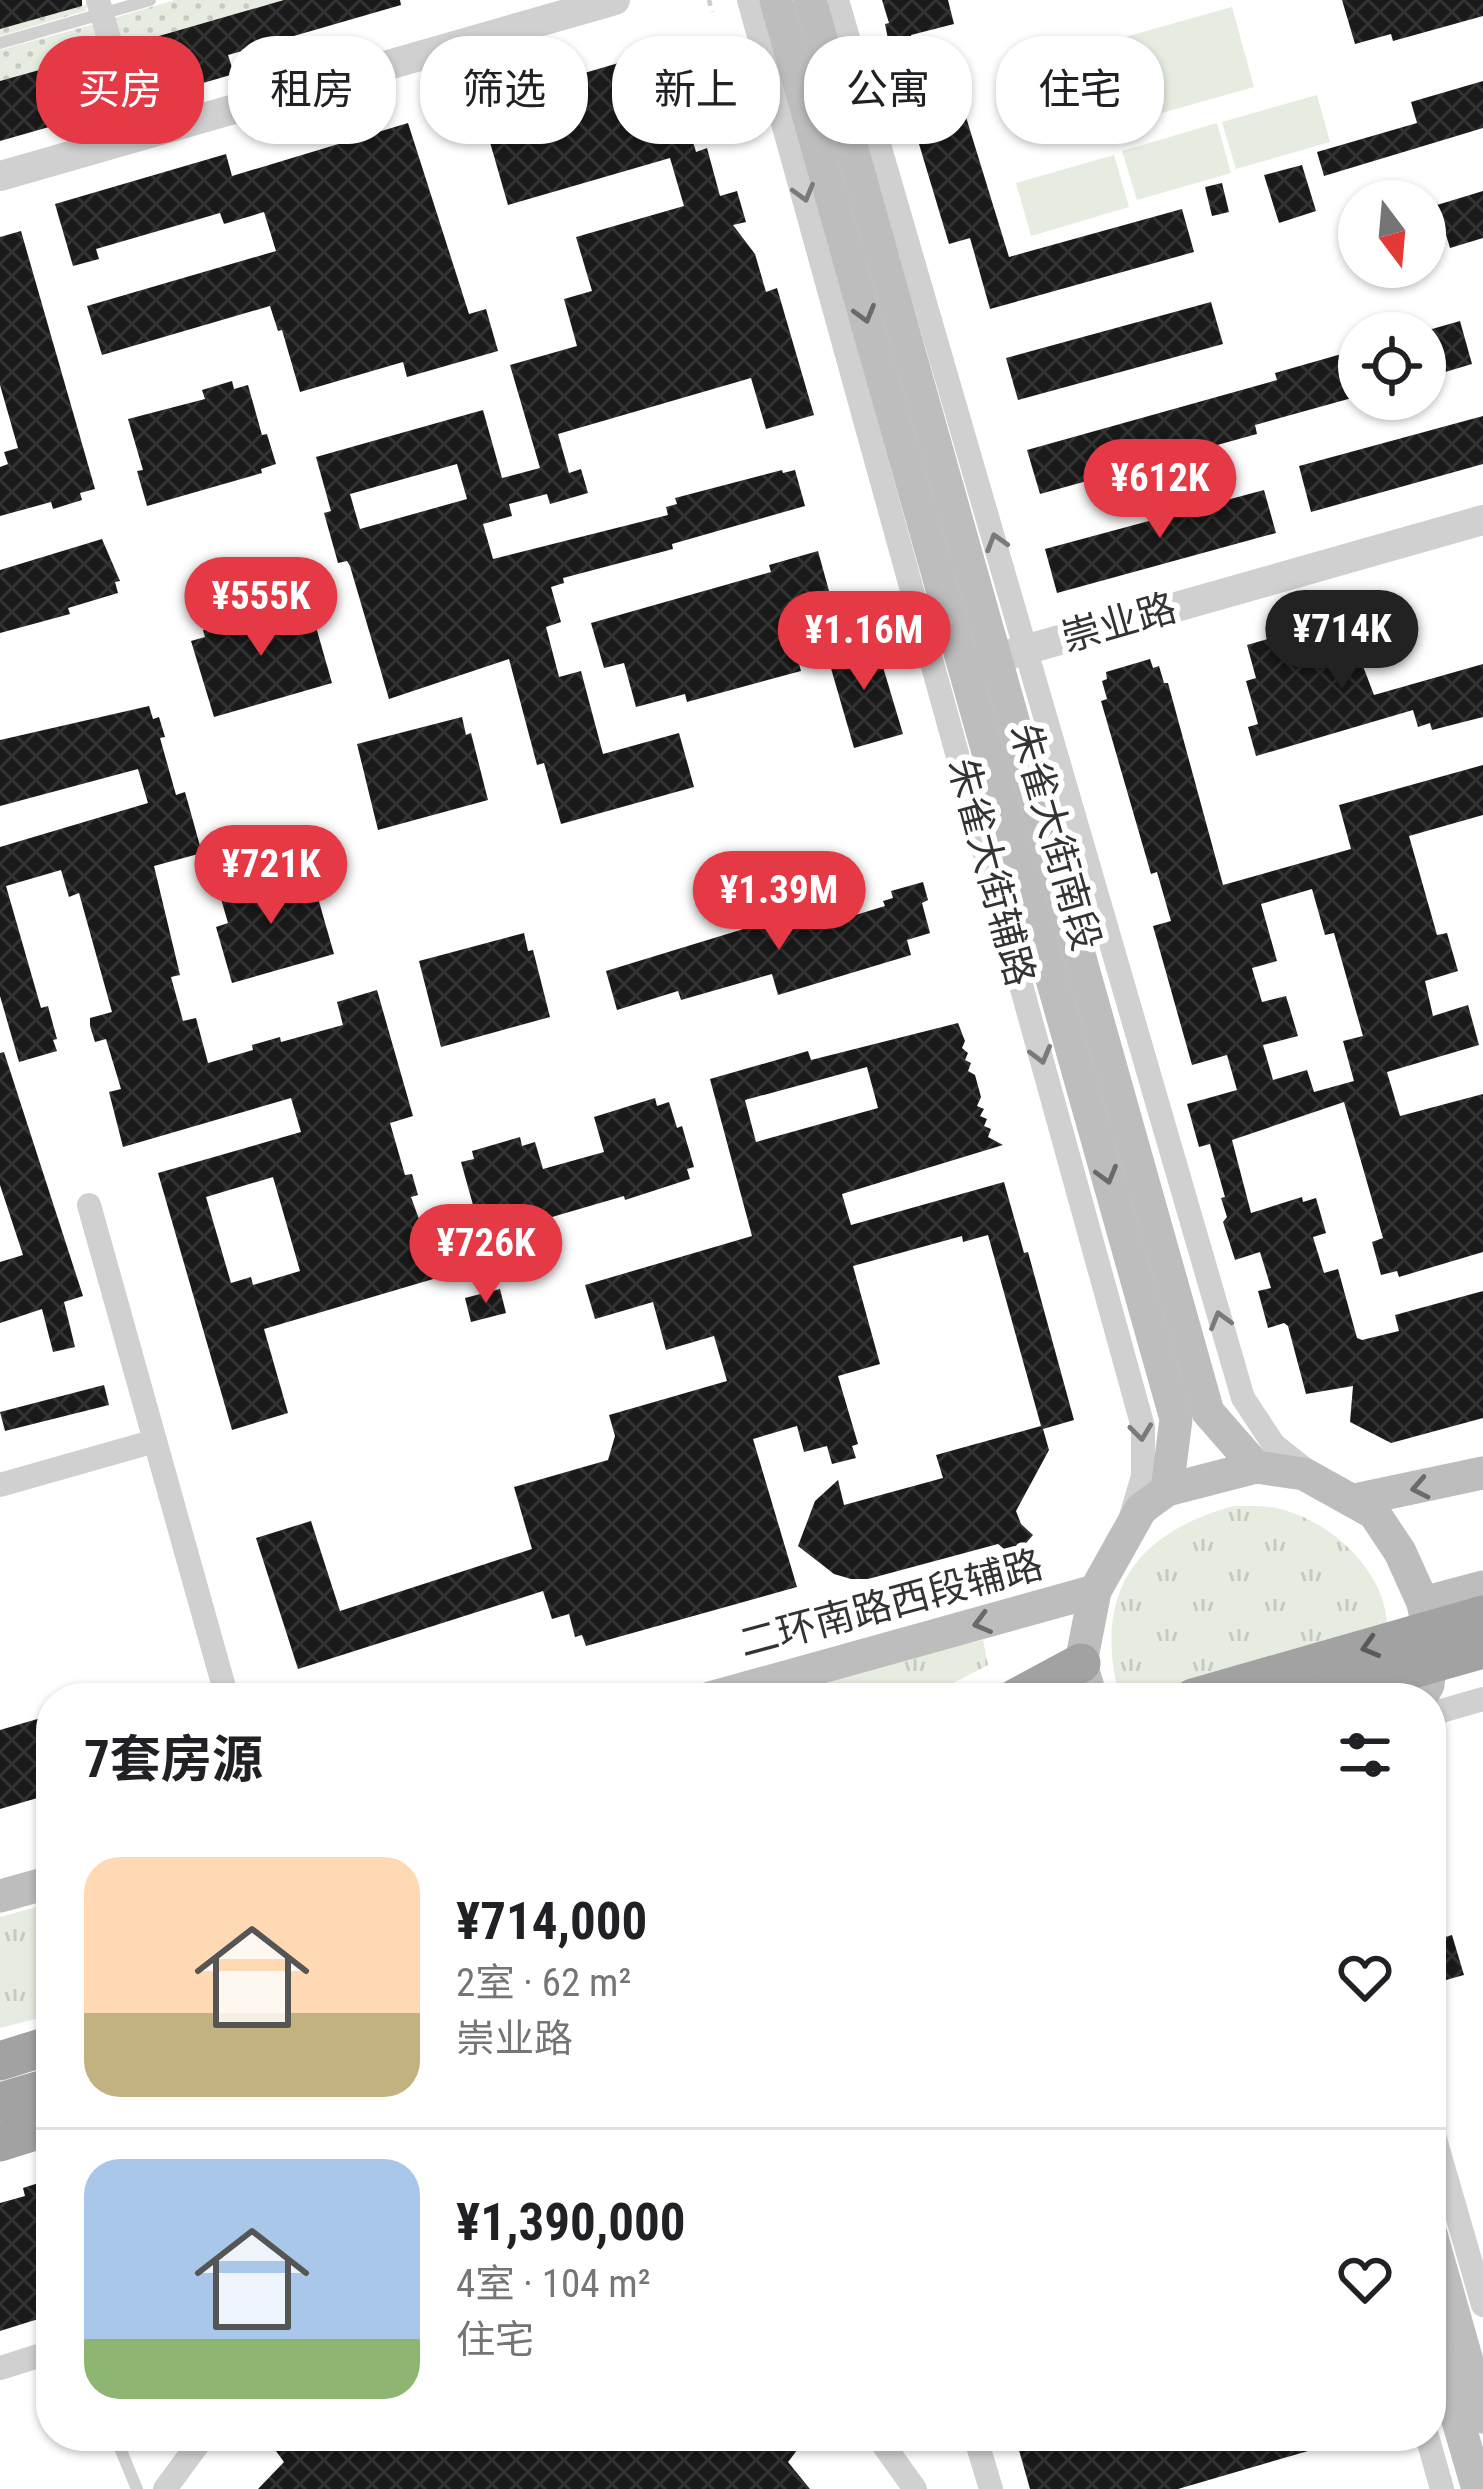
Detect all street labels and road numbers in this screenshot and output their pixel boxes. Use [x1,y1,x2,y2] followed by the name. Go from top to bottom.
[1056,585,1182,661] street label: 崇业路
[1001,718,1109,956] street label: 朱雀大街南段
[938,753,1044,991] street label: 朱雀大街辅路
[734,1541,1048,1667] street label: 二环南路西段辅路

